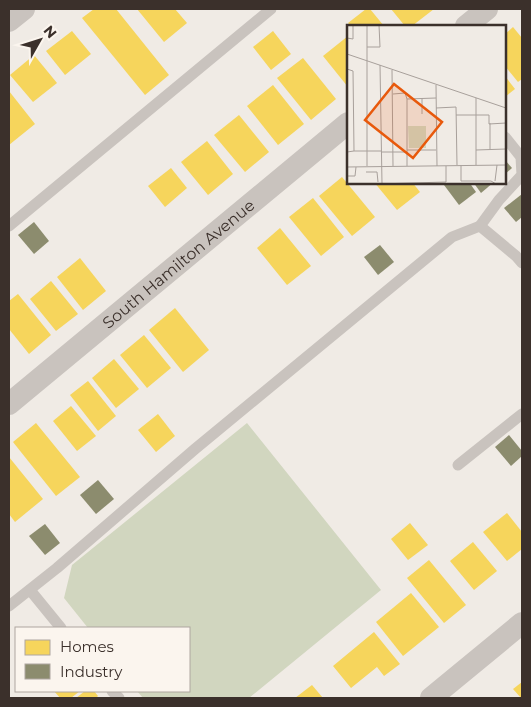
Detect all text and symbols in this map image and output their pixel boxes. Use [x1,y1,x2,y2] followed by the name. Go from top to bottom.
[15,15,65,65] north arrow
[40,22,61,42] text: N
[347,25,506,184] inset map
[99,195,259,333] street label: South Hamilton Avenue
[15,627,190,692] legend
[60,637,114,656] text: Homes
[60,662,123,681] text: Industry

